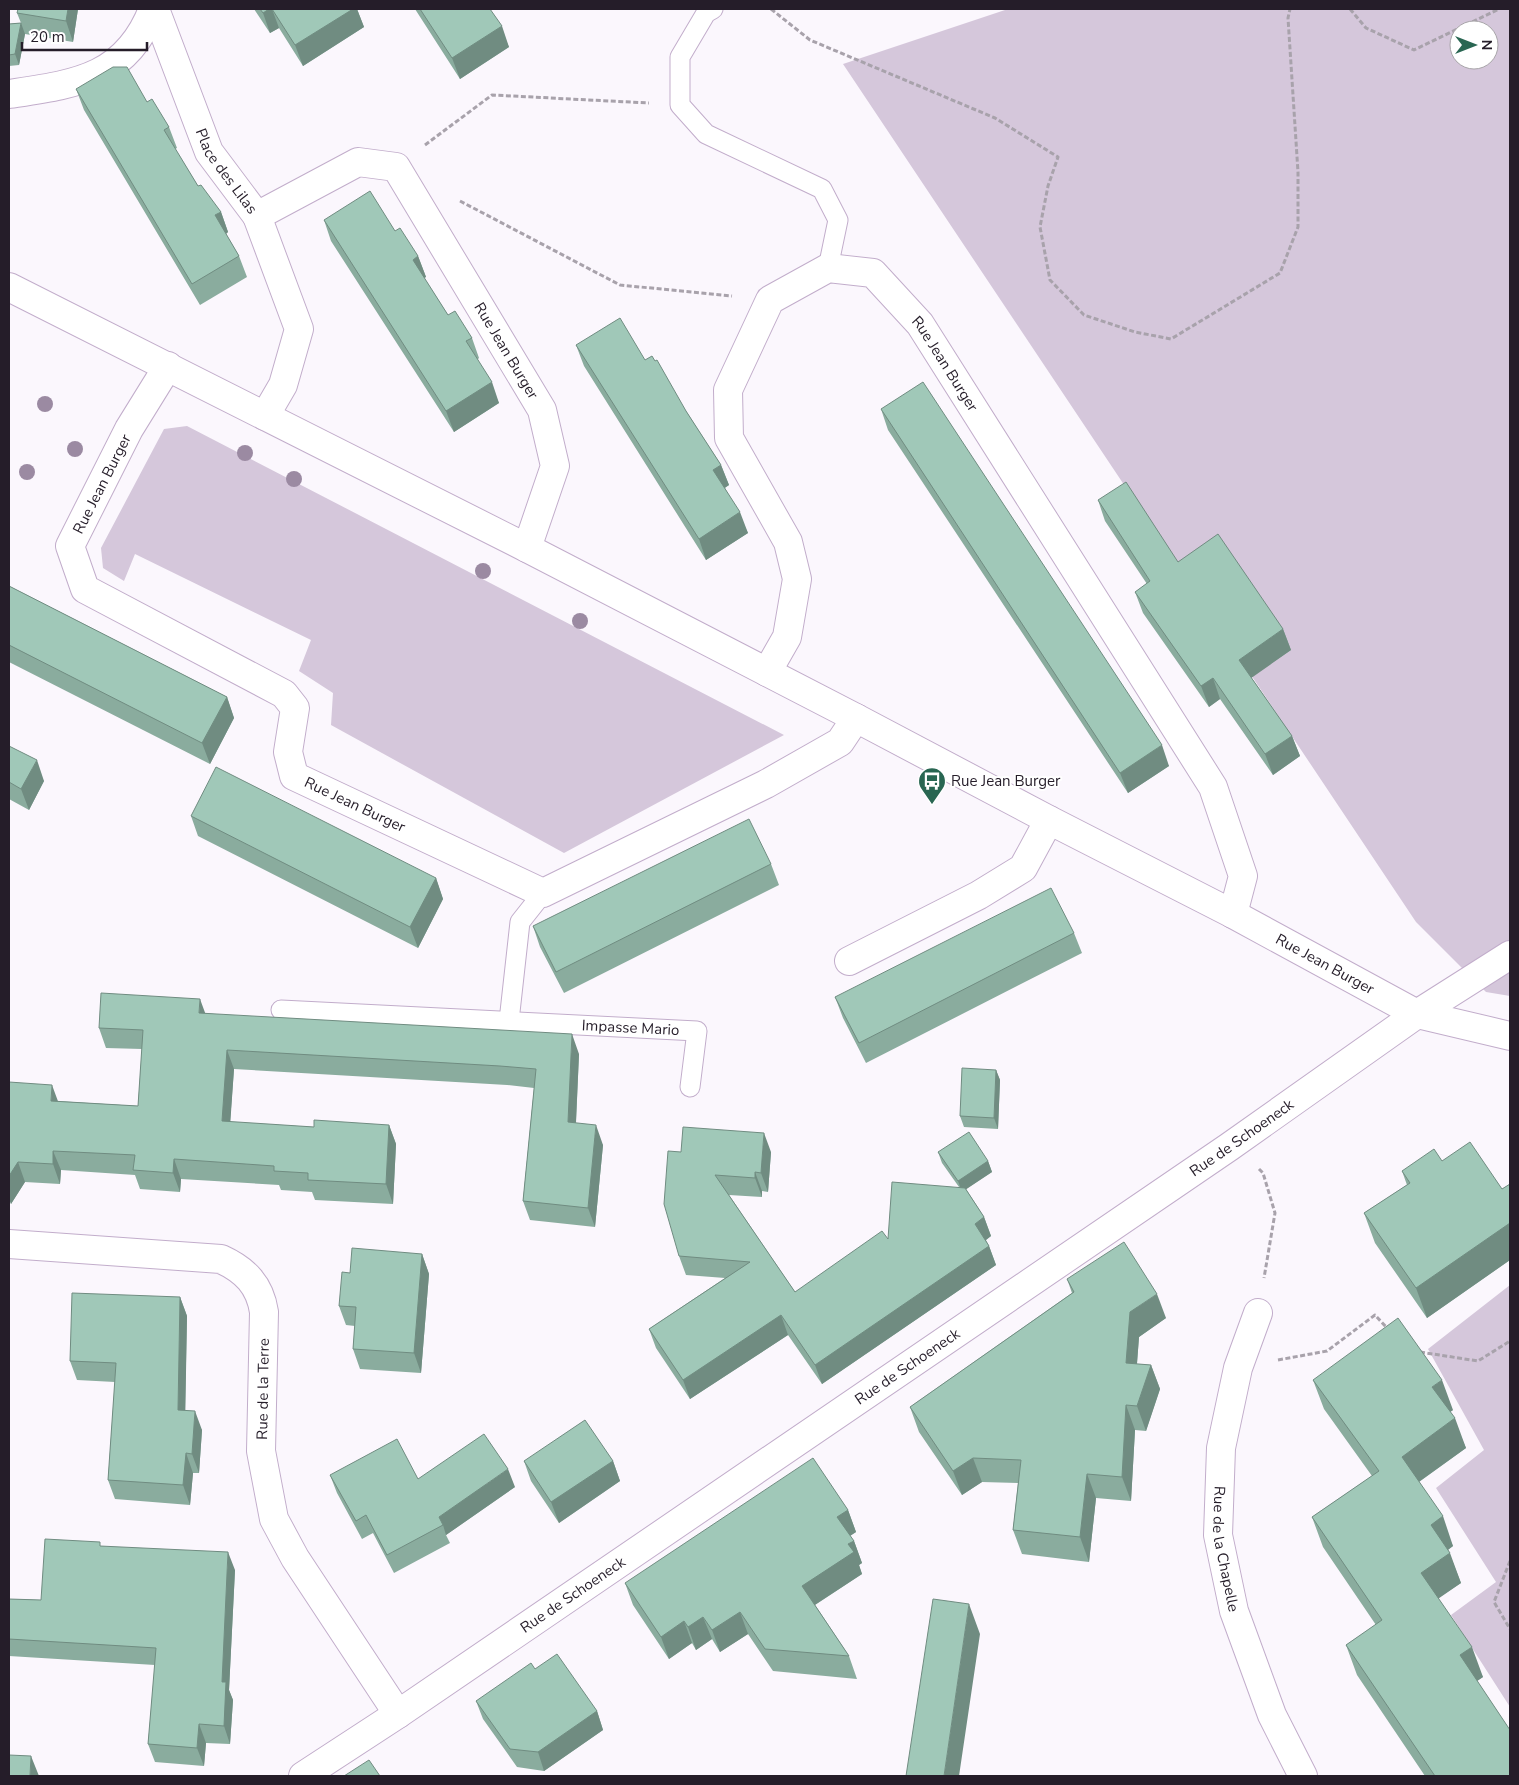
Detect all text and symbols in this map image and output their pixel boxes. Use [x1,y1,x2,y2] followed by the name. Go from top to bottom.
[22,20,148,52] scale bar
[1449,20,1499,70] north arrow
[30,27,65,47] text: 20 m
[1477,40,1496,50] text: N
[191,125,262,218] street label: Place des Lilas
[470,299,543,403] street label: Rue Jean Burger
[907,312,983,416] street label: Rue Jean Burger
[68,430,136,537] street label: Rue Jean Burger
[917,766,947,805] bus stop icon: Rue Jean Burger
[951,771,1061,791] place label: Rue Jean Burger
[301,772,409,837] street label: Rue Jean Burger
[1272,929,1378,999] street label: Rue Jean Burger
[581,1015,680,1040] street label: Impasse Mario
[1185,1094,1298,1181] street label: Rue de Schoeneck
[851,1323,964,1409] street label: Rue de Schoeneck
[252,1338,274,1440] street label: Rue de la Terre
[1208,1486,1244,1614] street label: Rue de la Chapelle
[516,1552,630,1638] street label: Rue de Schoeneck

